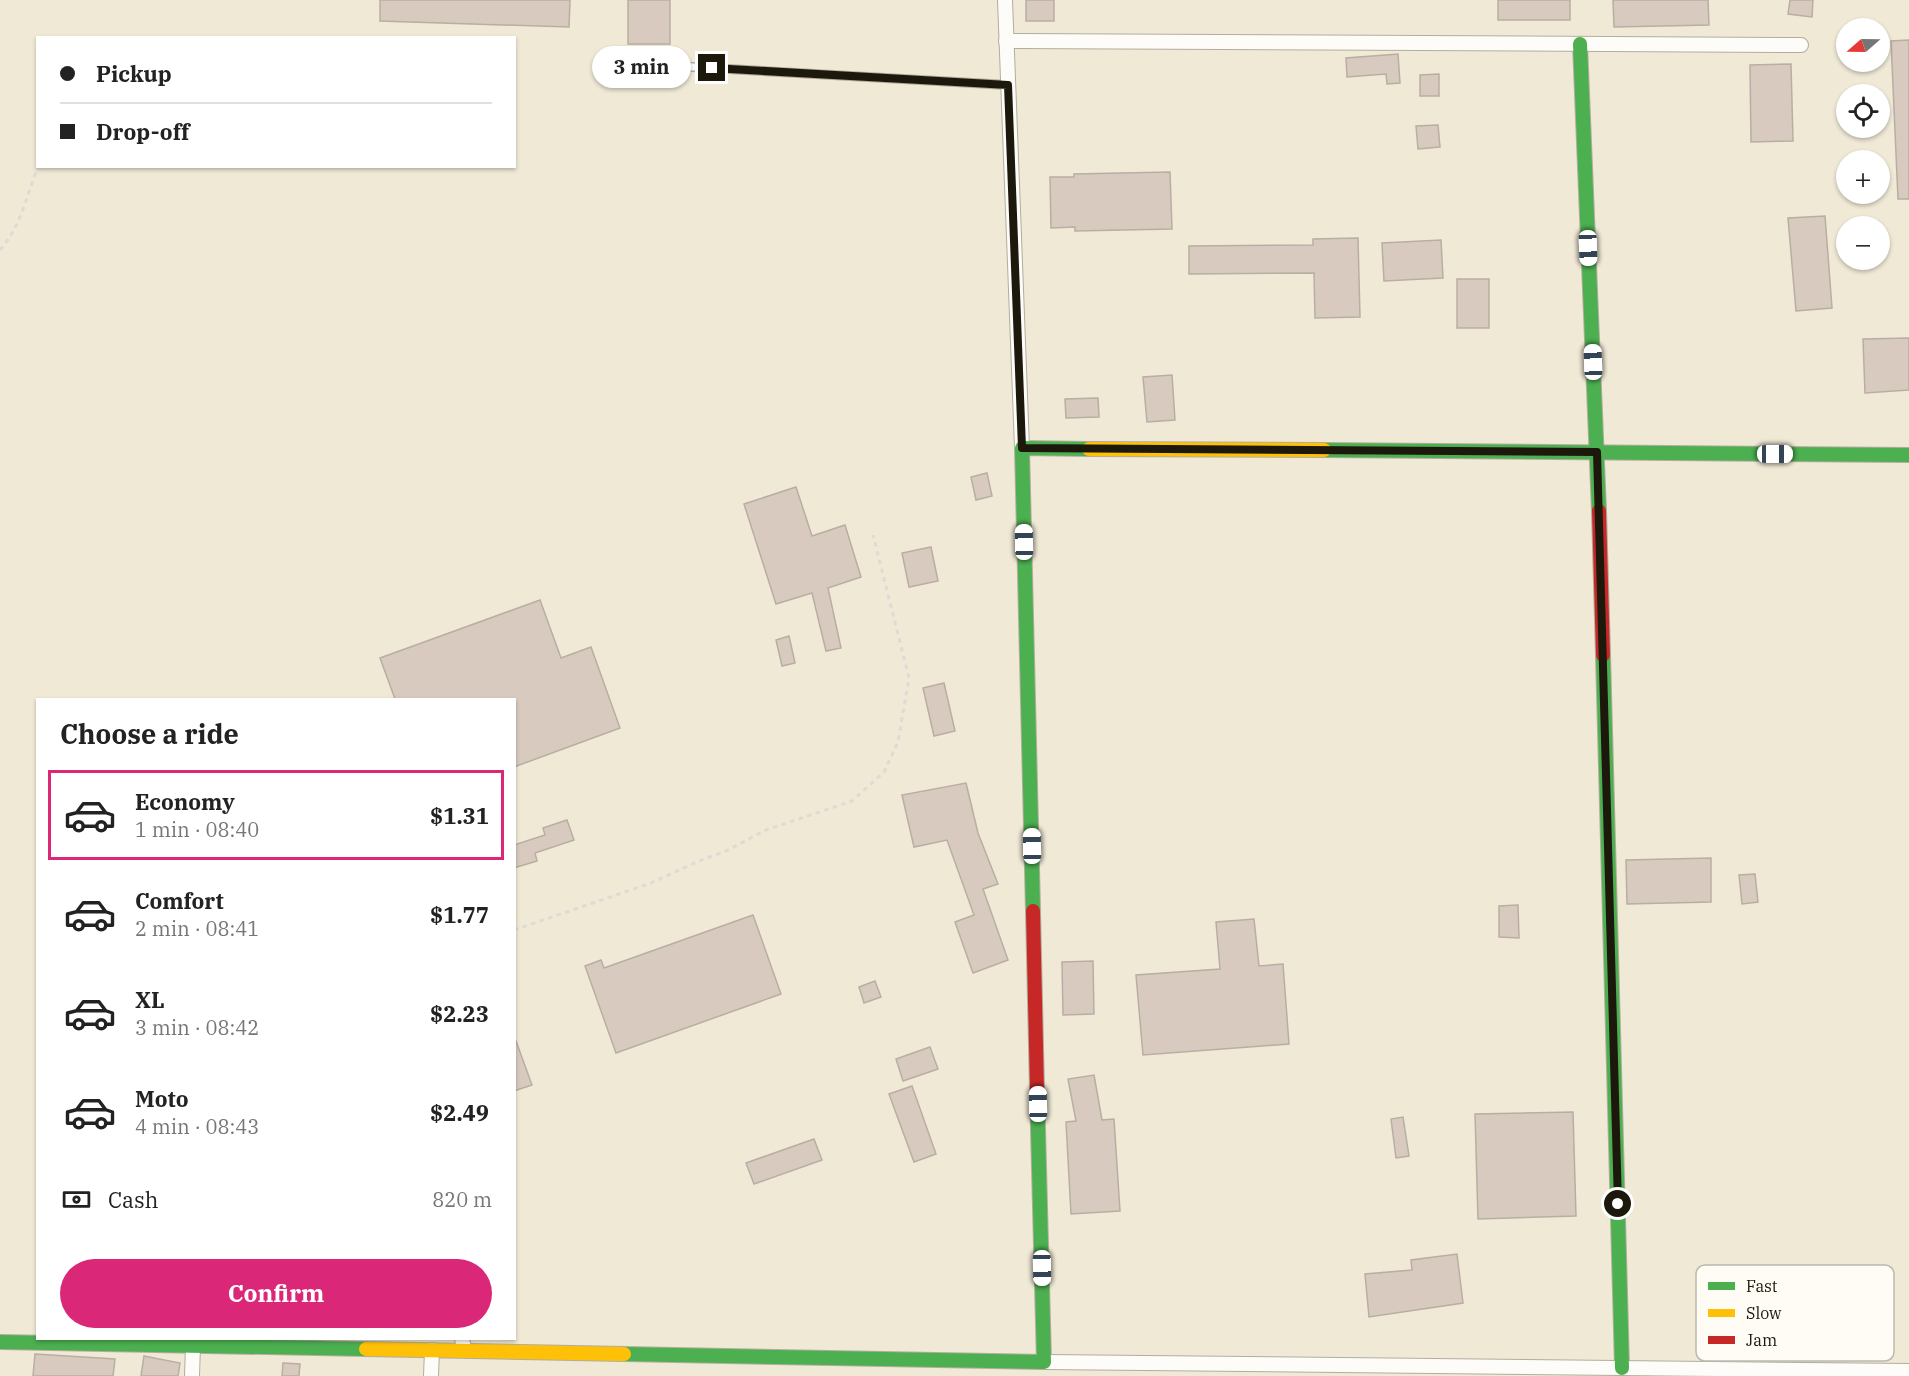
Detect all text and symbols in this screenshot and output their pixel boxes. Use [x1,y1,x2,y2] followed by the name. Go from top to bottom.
[1836,18,1890,72] north arrow
[1836,18,1890,270] map controls
[592,47,691,89] callout: 3 min
[614,53,670,80] text: 3 min
[698,54,725,81] route end
[96,59,172,88] text: Pickup
[1836,84,1890,138] button: locate
[96,117,190,146] text: Drop-off
[1836,150,1890,204] button: +
[1836,216,1890,270] button: −
[1578,230,1598,266] car
[1583,344,1603,380] car
[1757,445,1793,463] car
[1015,524,1033,560] car
[60,716,239,751] text: Choose a ride
[135,787,235,816] text: Economy
[63,788,117,842] icon: car
[430,801,489,830] text: $1.31
[135,816,259,843] text: 1 min · 08:40
[1023,828,1041,864] car
[135,886,224,915] text: Comfort
[63,887,117,941] icon: car
[430,900,489,929] text: $1.77
[135,915,259,942] text: 2 min · 08:41
[135,985,165,1014] text: XL
[63,986,117,1040] icon: car
[430,999,489,1028] text: $2.23
[135,1014,259,1041] text: 3 min · 08:42
[135,1084,189,1113] text: Moto
[63,1085,117,1139] icon: car
[1029,1086,1047,1122] car
[430,1098,489,1127] text: $2.49
[135,1113,259,1140] text: 4 min · 08:43
[60,1183,93,1216] icon: cash
[108,1185,159,1214] text: Cash
[432,1186,492,1213] text: 820 m
[1604,1190,1631,1217] route start
[1033,1250,1051,1286] car
[60,1259,492,1328] button: Confirm
[1696,1265,1894,1361] legend
[1746,1276,1778,1296] text: Fast
[1746,1303,1782,1323] text: Slow
[1746,1330,1777,1350] text: Jam

